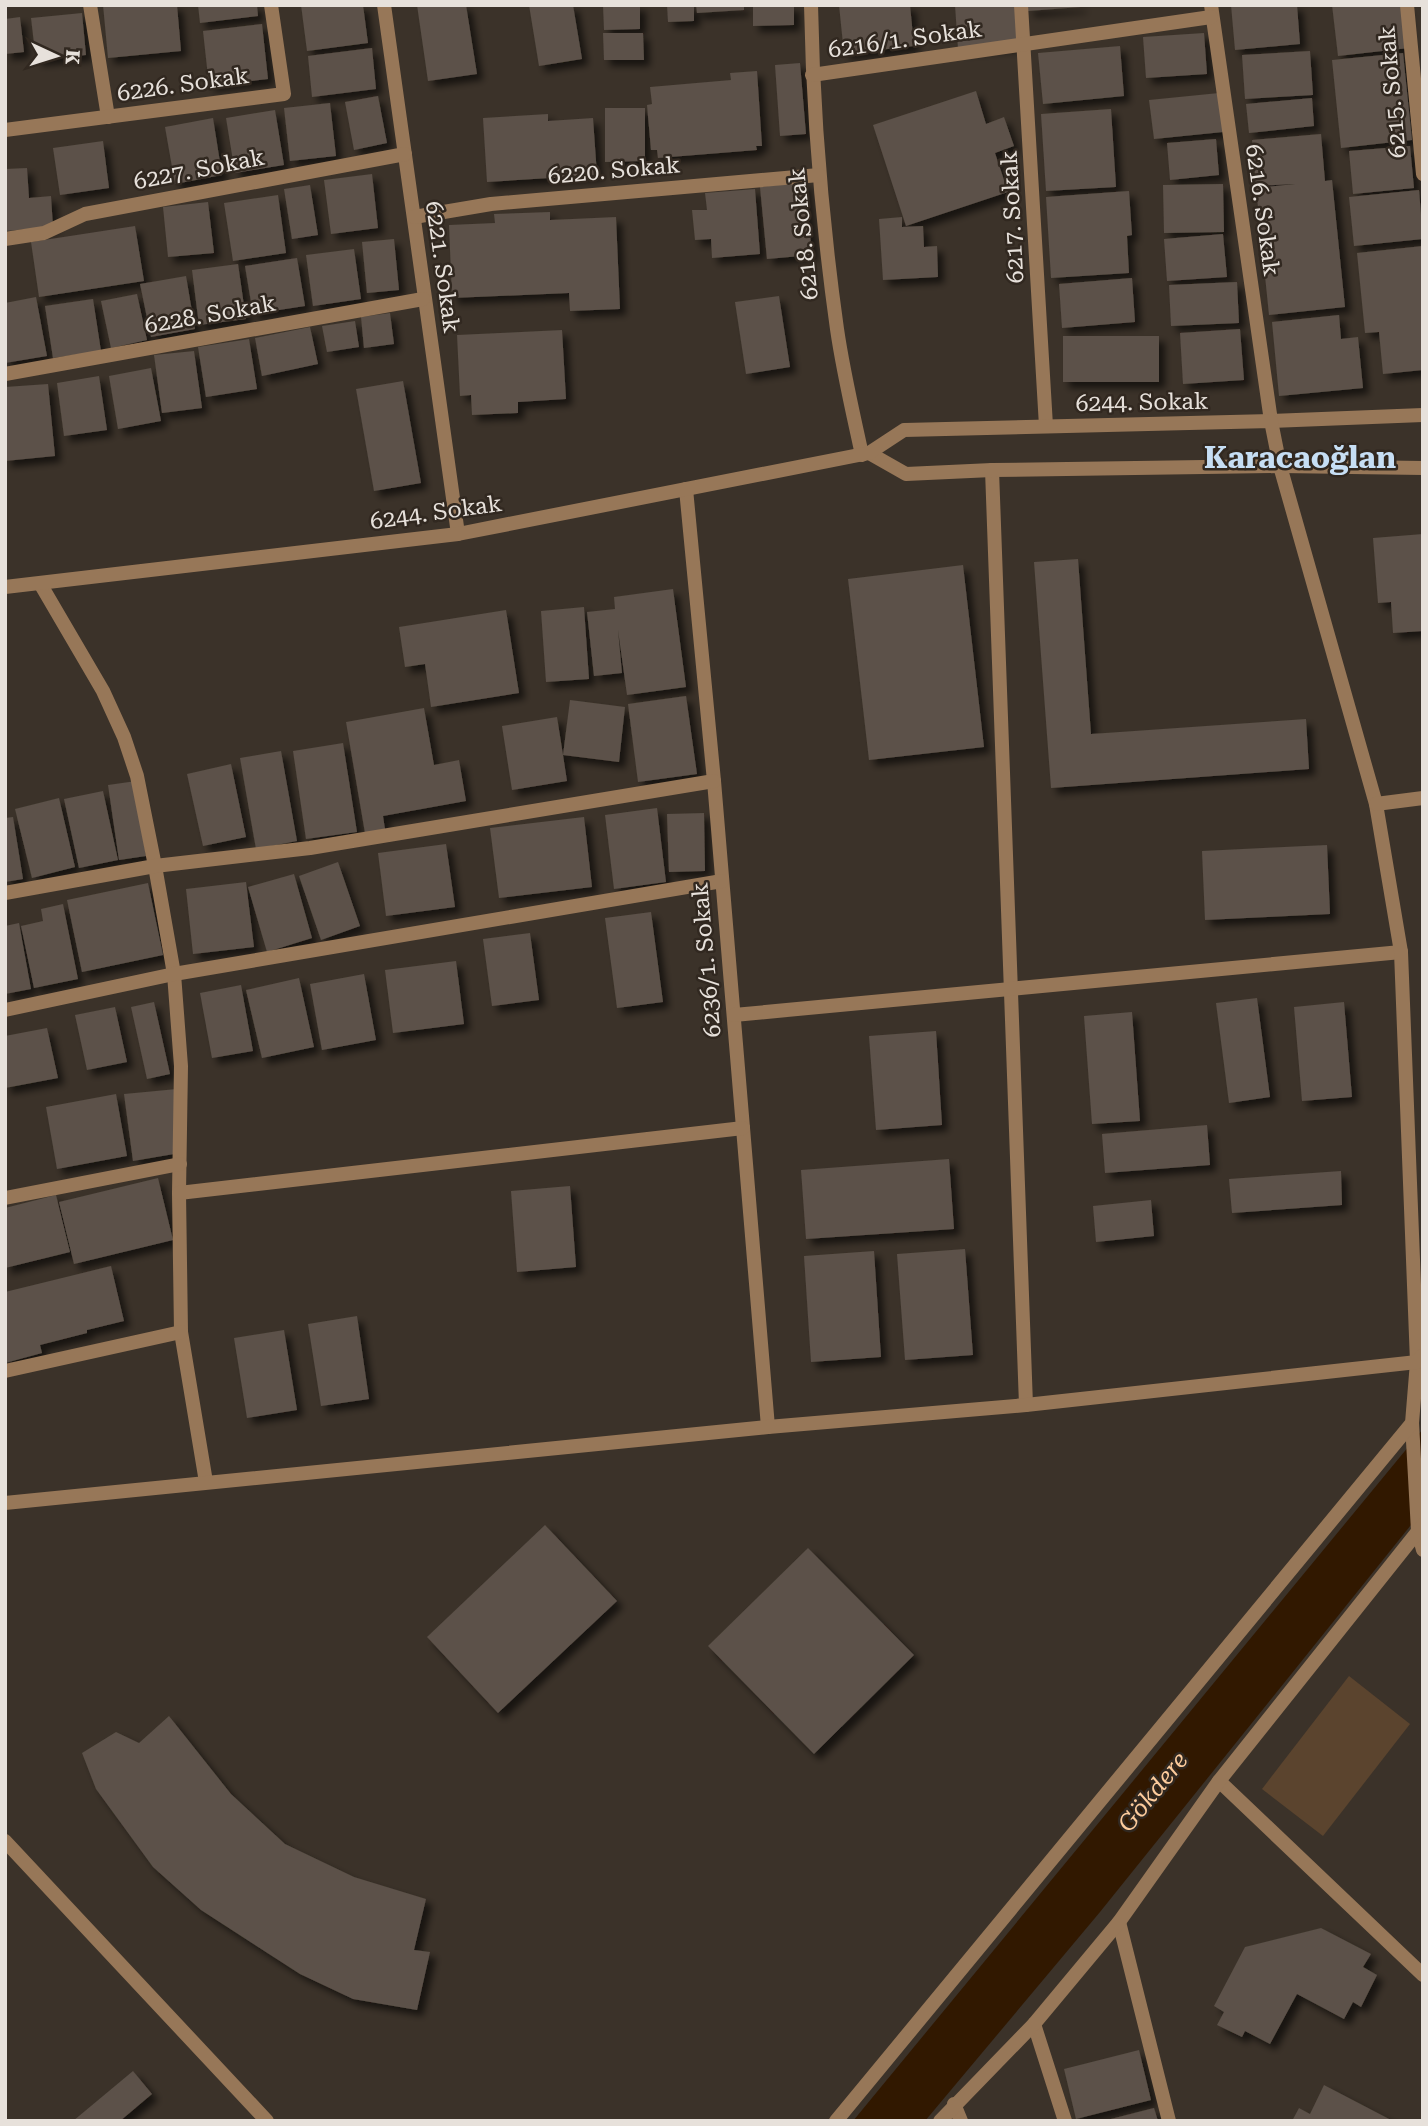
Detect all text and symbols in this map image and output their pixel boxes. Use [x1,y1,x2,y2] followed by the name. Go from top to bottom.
[826,15,984,64] street label: 6216/1. Sokak
[21,21,91,91] north arrow
[1373,24,1412,159] street label: 6215. Sokak
[60,49,84,65] text: K
[115,62,251,107] street label: 6226. Sokak
[1240,142,1285,278] street label: 6216. Sokak
[131,143,267,195] street label: 6227. Sokak
[996,150,1029,284] street label: 6217. Sokak
[547,151,682,190] street label: 6220. Sokak
[783,166,824,301] street label: 6218. Sokak
[420,199,465,335] street label: 6221. Sokak
[142,290,278,339] street label: 6228. Sokak
[1075,388,1209,417] street label: 6244. Sokak
[1204,440,1396,475] district label: Karacaoğlan
[368,490,504,535] street label: 6244. Sokak
[686,881,727,1039] street label: 6236/1. Sokak
[1112,1746,1194,1838] water label: Gökdere

